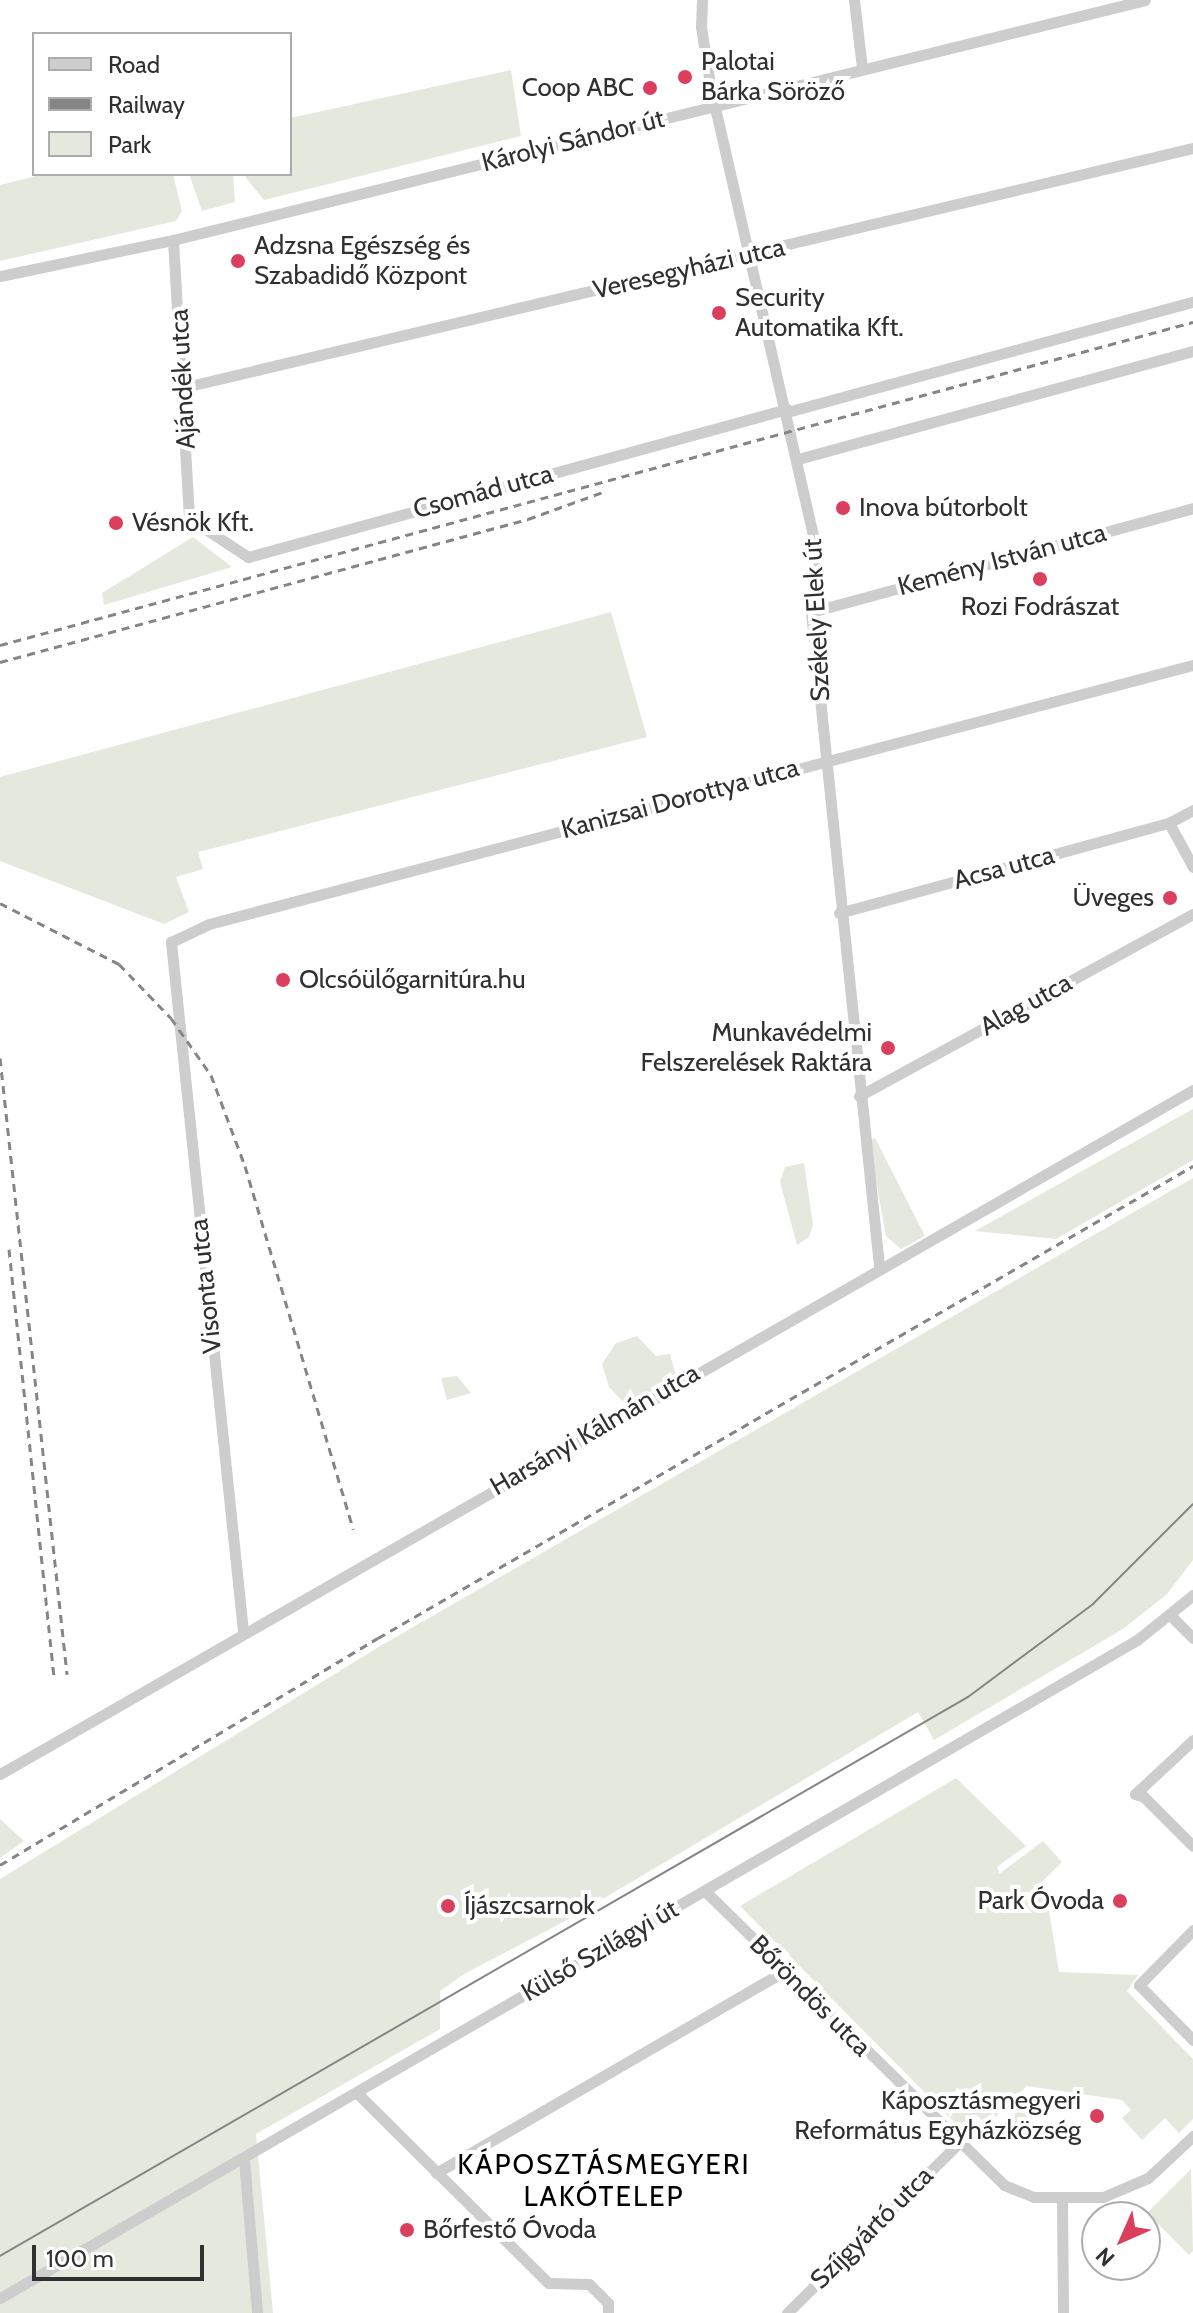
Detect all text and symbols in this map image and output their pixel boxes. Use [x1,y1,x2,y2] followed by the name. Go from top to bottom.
[32,32,292,176] legend
[701,46,845,108] place label: Palotai Bárka Söröző
[108,50,160,79] text: Road
[676,68,694,86] marker: Palotai Bárka Söröző
[522,72,634,104] place label: Coop ABC
[641,79,659,97] marker: Coop ABC
[108,90,185,119] text: Railway
[478,103,668,179] street label: Károlyi Sándor út
[108,130,151,159] text: Park
[254,230,470,292] place label: Adzsna Egészség és Szabadidő Központ
[590,232,788,306] street label: Veresegyházi utca
[229,252,247,270] marker: Adzsna Egészség és Szabadidő Központ
[735,282,904,344] place label: Security Automatika Kft.
[710,304,728,322] marker: Security Automatika Kft.
[164,308,202,450] street label: Ajándék utca
[410,458,556,526] street label: Csomád utca
[859,492,1028,524] place label: Inova bútorbolt
[834,499,852,517] marker: Inova bútorbolt
[132,507,254,539] place label: Vésnök Kft.
[107,514,125,532] marker: Vésnök Kft.
[894,517,1110,603] street label: Kemény István utca
[797,538,837,702] street label: Székely Elek út
[1031,570,1049,588] marker: Rozi Fodrászat
[961,591,1119,623] place label: Rozi Fodrászat
[558,752,802,846] street label: Kanizsai Dorottya utca
[950,840,1058,896] street label: Acsa utca
[1072,882,1154,914] place label: Üveges
[1161,889,1179,907] marker: Üveges
[299,964,526,996] place label: Olcsóülőgarnitúra.hu
[975,967,1077,1043] street label: Alag utca
[274,971,292,989] marker: Olcsóülőgarnitúra.hu
[641,1017,872,1078] place label: Munkavédelmi Felszerelések Raktára
[879,1039,897,1057] marker: Munkavédelmi Felszerelések Raktára
[183,1217,229,1355] street label: Visonta utca
[485,1357,705,1503] street label: Harsányi Kálmán utca
[978,1885,1104,1917] place label: Park Óvoda
[464,1890,595,1922] place label: Íjászcsarnok
[1111,1892,1129,1910] marker: Park Óvoda
[516,1894,684,2008] street label: Külső Szilágyi út
[439,1897,457,1915] marker: Íjászcsarnok
[743,1929,877,2063] street label: Bőröndös utca
[794,2085,1081,2146] place label: Káposztásmegyeri Református Egyházközség
[1088,2107,1106,2125] marker: Káposztásmegyeri Református Egyházközség
[457,2147,751,2213] district label: KÁPOSZTÁSMEGYERI LAKÓTELEP
[804,2160,940,2296] street label: Szíjgyártó utca
[1081,2201,1161,2281] north arrow
[423,2214,596,2246] place label: Bőrfestő Óvoda
[398,2221,416,2239] marker: Bőrfestő Óvoda
[36,2229,208,2279] scale bar
[1090,2242,1120,2272] text: N
[46,2244,114,2273] text: 100 m

